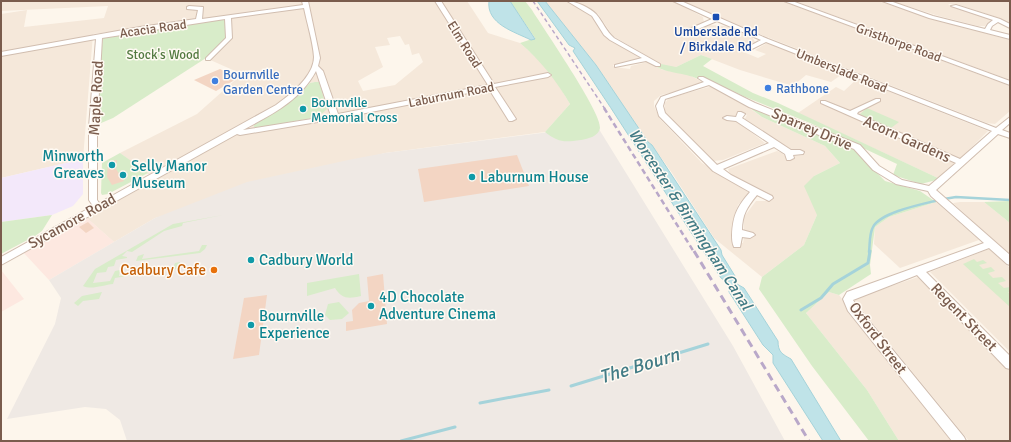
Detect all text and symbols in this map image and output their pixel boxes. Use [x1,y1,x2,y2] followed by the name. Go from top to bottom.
[711,12,721,22] marker: Umberslade Rd / Birkdale Rd
[119,16,188,42] street label: Acacia Road
[444,18,485,71] street label: Elm Road
[854,20,944,66] street label: Gristhorpe Road
[674,24,758,55] place label: Umberslade Rd / Birkdale Rd
[793,45,890,97] street label: Umberslade Road
[126,47,200,63] park label: Stock's Wood
[85,60,107,136] street label: Maple Road
[223,67,303,98] place label: Bournville Garden Centre
[210,76,220,86] marker: Bournville Garden Centre
[407,79,496,111] street label: Laburnum Road
[776,81,829,97] place label: Rathbone
[763,83,773,93] marker: Rathbone
[311,95,398,126] place label: Bournville Memorial Cross
[298,104,308,114] marker: Bournville Memorial Cross
[769,104,855,154] street label: Sparrey Drive
[861,112,954,166] street label: Acorn Gardens
[624,125,757,315] water label: Worcester & Birmingham Canal
[42,147,104,182] place label: Minworth Greaves
[131,157,207,192] place label: Selly Manor Museum
[107,160,117,170] marker: Minworth Greaves
[480,168,589,186] place label: Laburnum House
[118,170,128,180] marker: Selly Manor Museum
[467,172,477,182] marker: Laburnum House
[25,189,119,252] street label: Sycamore Road
[259,251,354,269] place label: Cadbury World
[246,255,256,265] marker: Cadbury World
[120,261,206,279] place label: Cadbury Cafe
[209,265,219,275] marker: Cadbury Cafe
[927,279,1001,355] street label: Regent Street
[379,288,496,323] place label: 4D Chocolate Adventure Cinema
[845,299,911,377] street label: Oxford Street
[366,301,376,311] marker: 4D Chocolate Adventure Cinema
[259,307,330,342] place label: Bournville Experience
[246,320,256,330] marker: Bournville Experience
[596,342,683,389] water label: The Bourn

